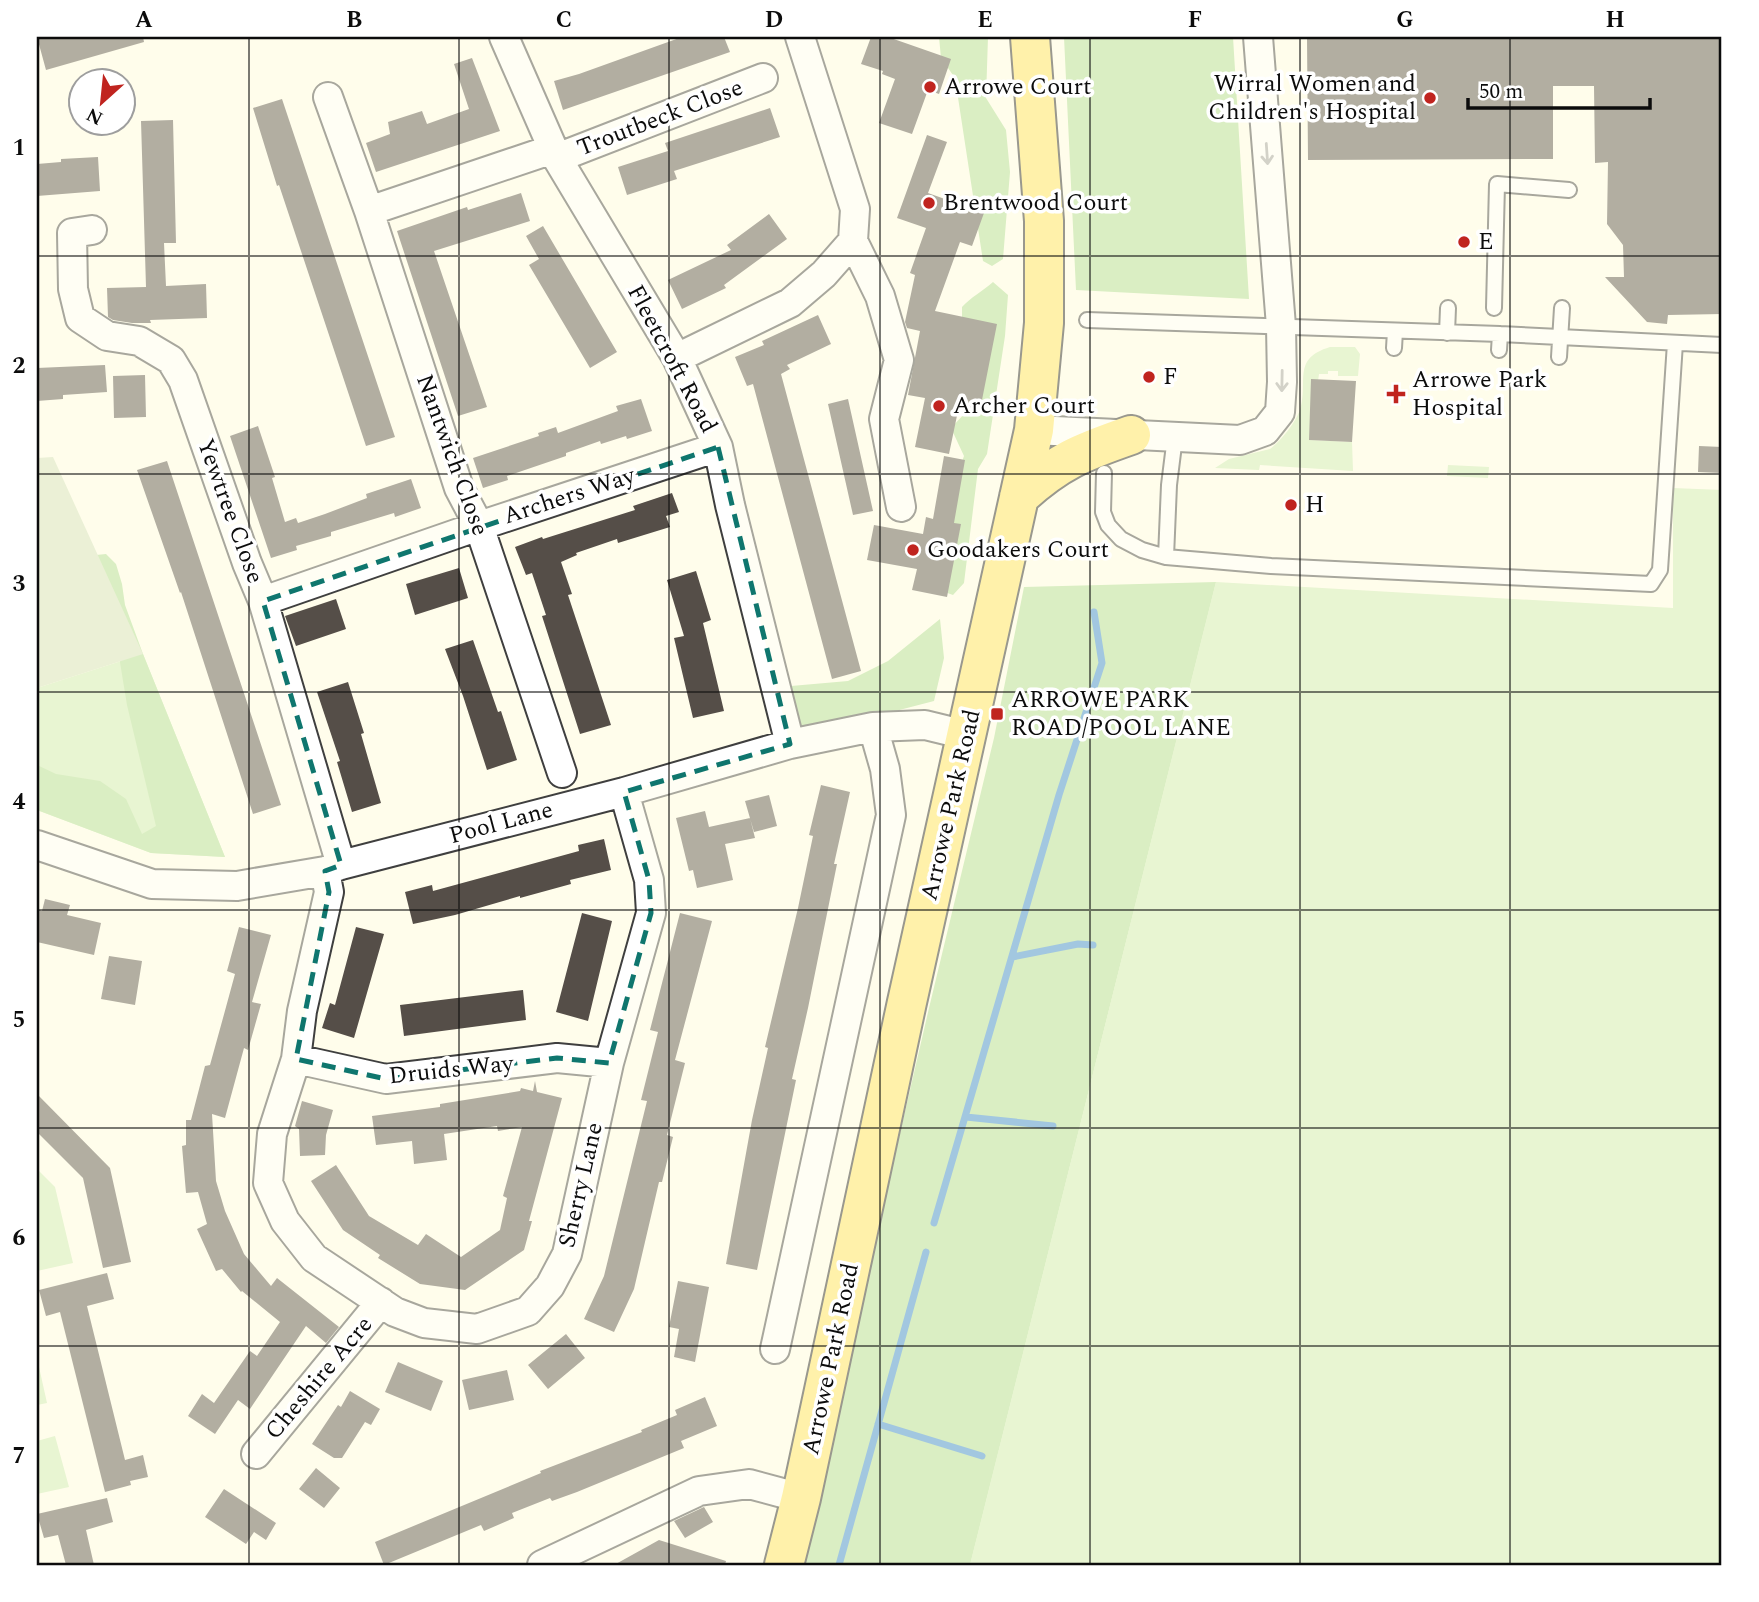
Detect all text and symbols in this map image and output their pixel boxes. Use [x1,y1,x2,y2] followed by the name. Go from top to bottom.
[135,3,153,38] text: A
[346,3,362,38] text: B
[556,3,572,38] text: C
[765,3,783,38] text: D
[977,3,993,38] text: E
[1188,3,1202,38] text: F
[1396,3,1414,38] text: G
[1605,3,1625,38] text: H
[66,66,136,136] north arrow
[1208,66,1416,130] place label: Wirral Women and Children's Hospital
[1468,66,1650,110] scale bar
[944,69,1092,105] place label: Arrowe Court
[572,70,748,166] street label: Troutbeck Close
[1479,76,1523,108] text: 50 m
[922,79,938,95] marker: Arrowe Court
[1422,90,1438,106] marker: Wirral Women and Children's Hospital
[81,99,108,132] text: N
[13,131,25,166] text: 1
[1261,142,1274,164] one-way arrow
[943,185,1128,221] place label: Brentwood Court
[921,195,937,211] marker: Brentwood Court
[1478,224,1494,260] place label: E
[1456,234,1472,250] marker: E
[618,278,726,440] street label: Fleetcroft Road
[13,349,26,384] text: 2
[1163,359,1178,395] place label: F
[1412,362,1547,426] place label: Arrowe Park Hospital
[406,369,498,541] street label: Nantwich Close
[1141,369,1157,385] marker: F
[1275,369,1289,392] one-way arrow
[1386,384,1406,404] marker: Arrowe Park Hospital
[953,388,1095,424] place label: Archer Court
[931,398,947,414] marker: Archer Court
[187,433,273,589] street label: Yewtree Close
[498,457,641,534] street label: Archers Way
[1305,487,1324,523] place label: H
[1283,497,1299,513] marker: H
[927,532,1109,568] place label: Goodakers Court
[905,542,921,558] marker: Goodakers Court
[13,567,26,602] text: 3
[1011,682,1231,746] place label: ARROWE PARK ROAD/POOL LANE
[911,706,991,904] street label: Arrowe Park Road
[989,706,1005,722] marker: ARROWE PARK ROAD/POOL LANE
[13,785,26,820] text: 4
[445,792,557,854] street label: Pool Lane
[13,1003,25,1038] text: 5
[387,1045,517,1094] street label: Druids Way
[549,1119,613,1251] street label: Sherry Lane
[13,1221,26,1256] text: 6
[793,1260,869,1458] street label: Arrowe Park Road
[256,1308,382,1448] street label: Cheshire Acre
[13,1439,25,1474] text: 7

